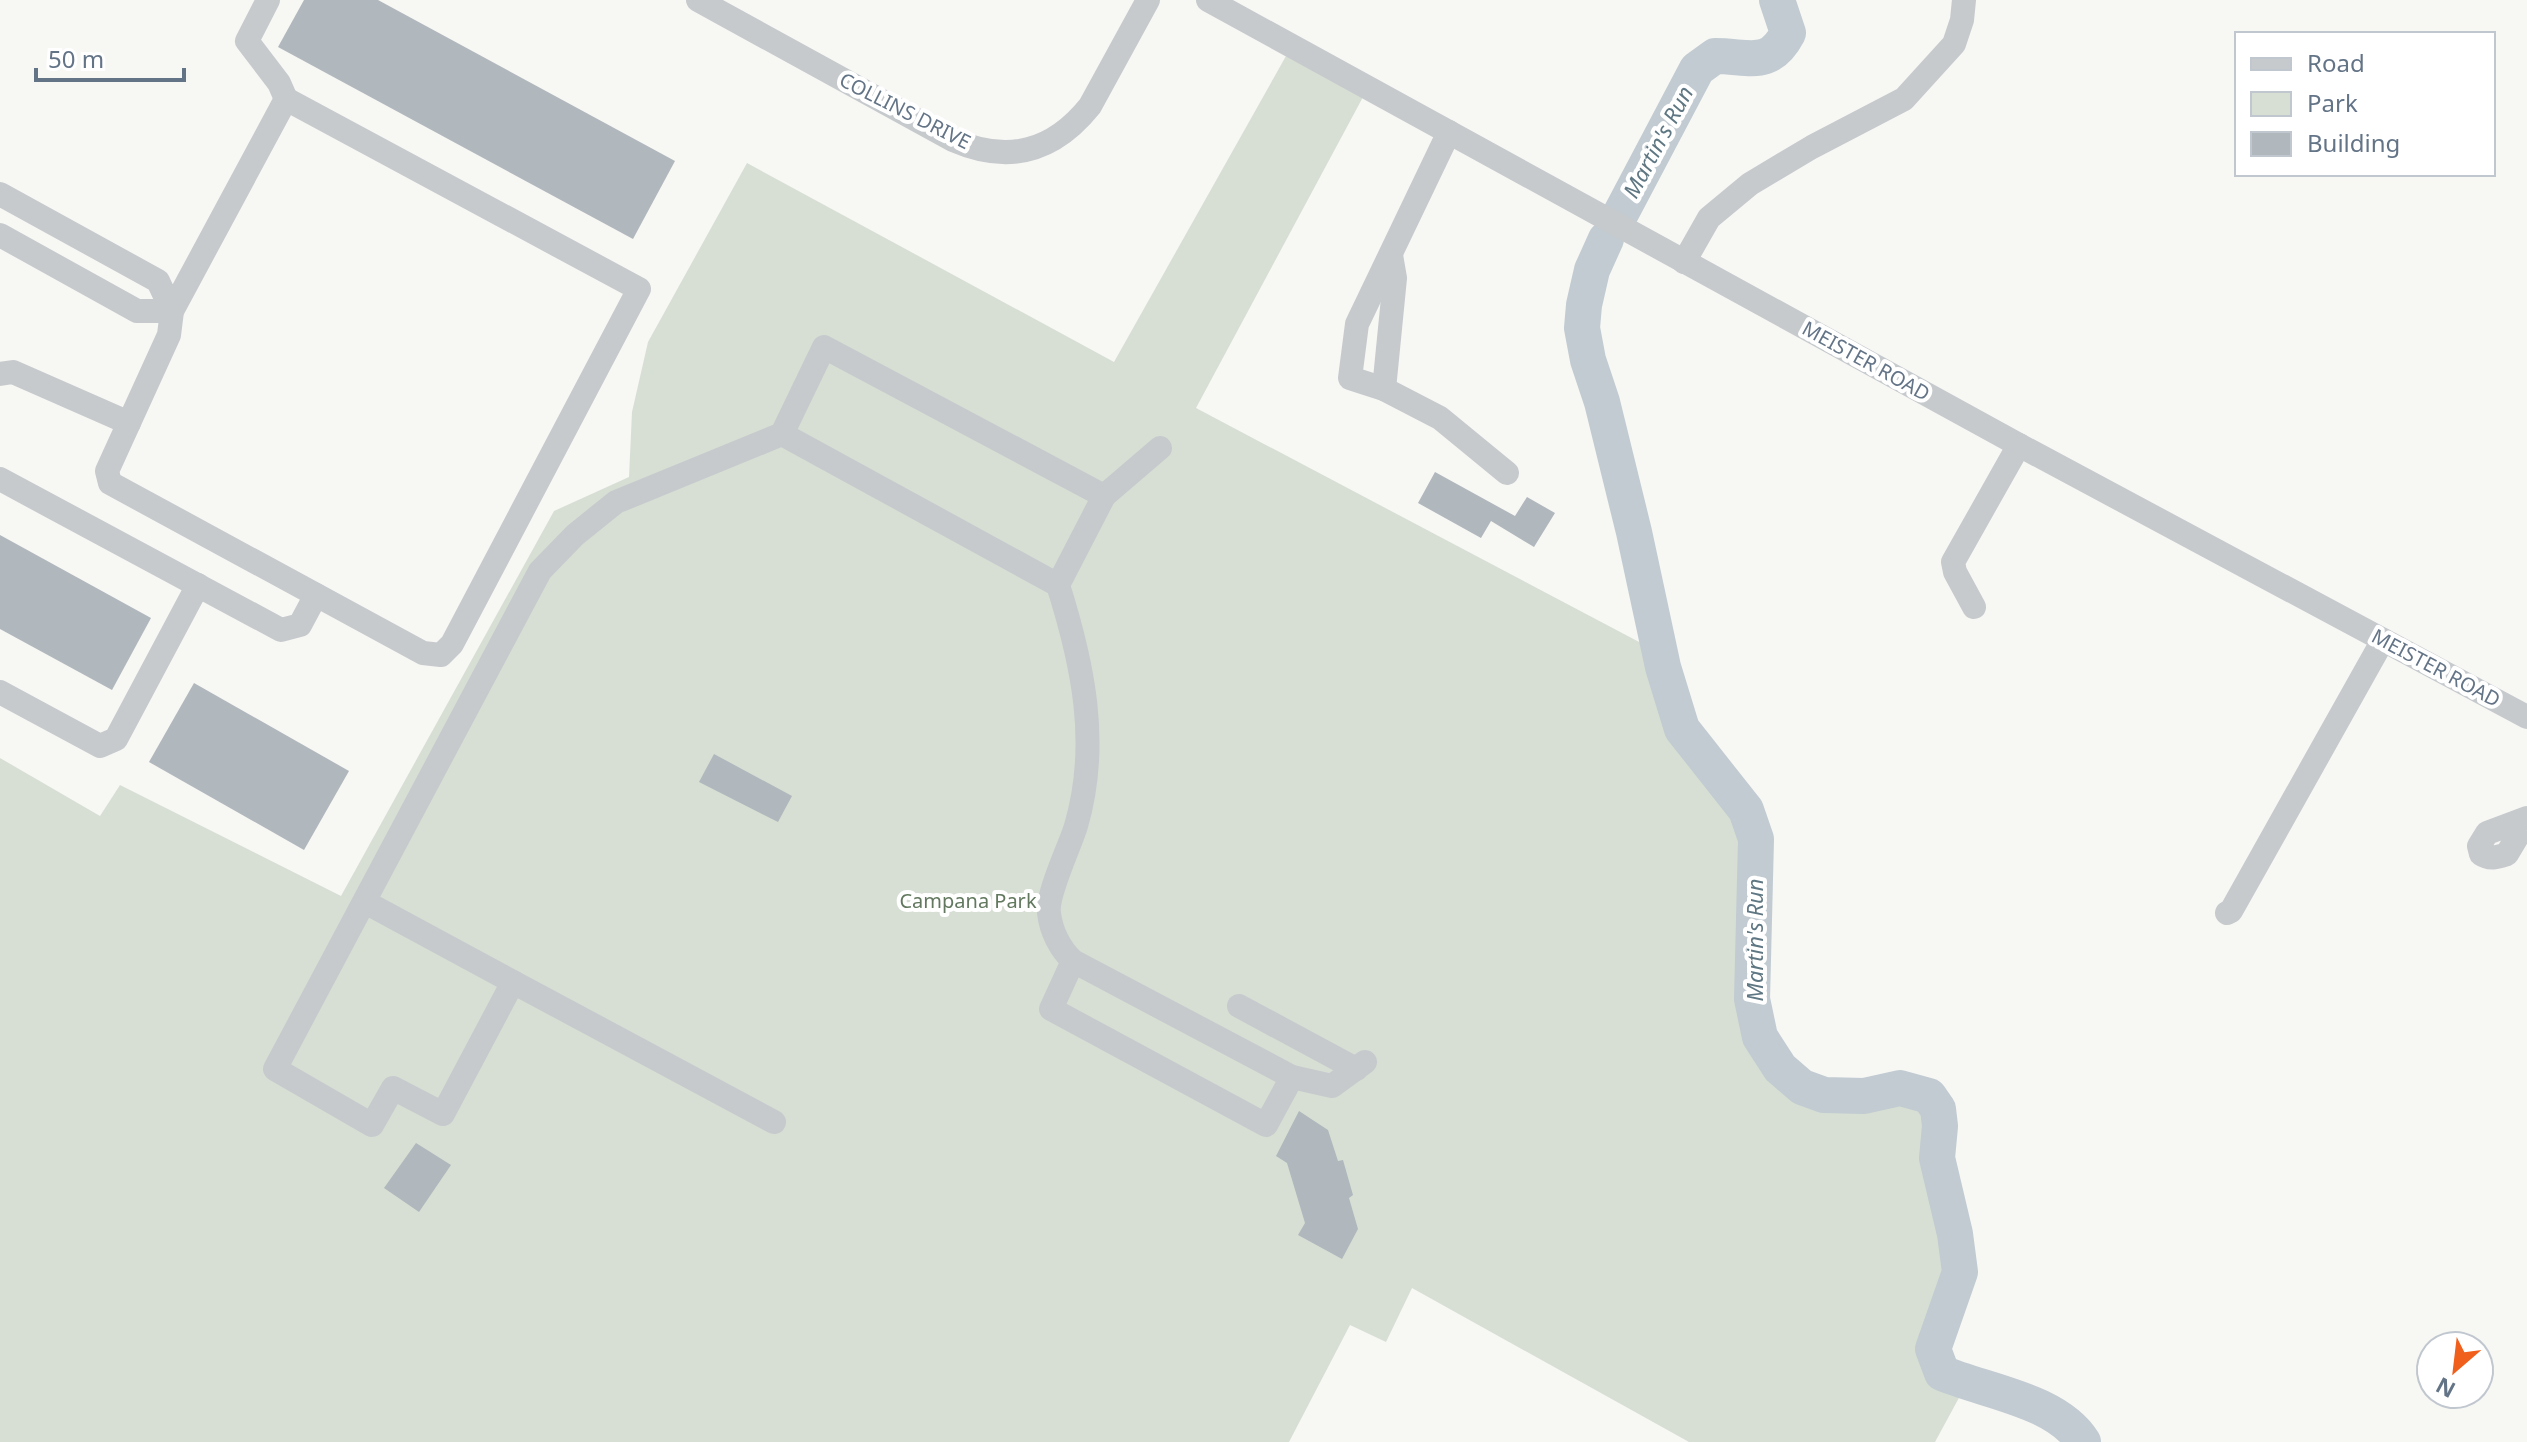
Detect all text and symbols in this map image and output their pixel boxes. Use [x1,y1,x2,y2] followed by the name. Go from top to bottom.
[36,32,184,82] scale bar
[2235,32,2495,176] legend
[48,42,104,75] text: 50 m
[2307,46,2365,79] text: Road
[835,66,975,155] street label: COLLINS DRIVE
[1615,80,1699,203] water label: Martin's Run
[2307,86,2358,119] text: Park
[2307,126,2400,159] text: Building
[1798,314,1935,407] street label: MEISTER ROAD
[2367,622,2505,713] street label: MEISTER ROAD
[1739,879,1769,1001] water label: Martin's Run
[899,887,1037,914] park label: Campana Park
[2415,1330,2495,1410] north arrow
[2430,1371,2460,1406] text: N

